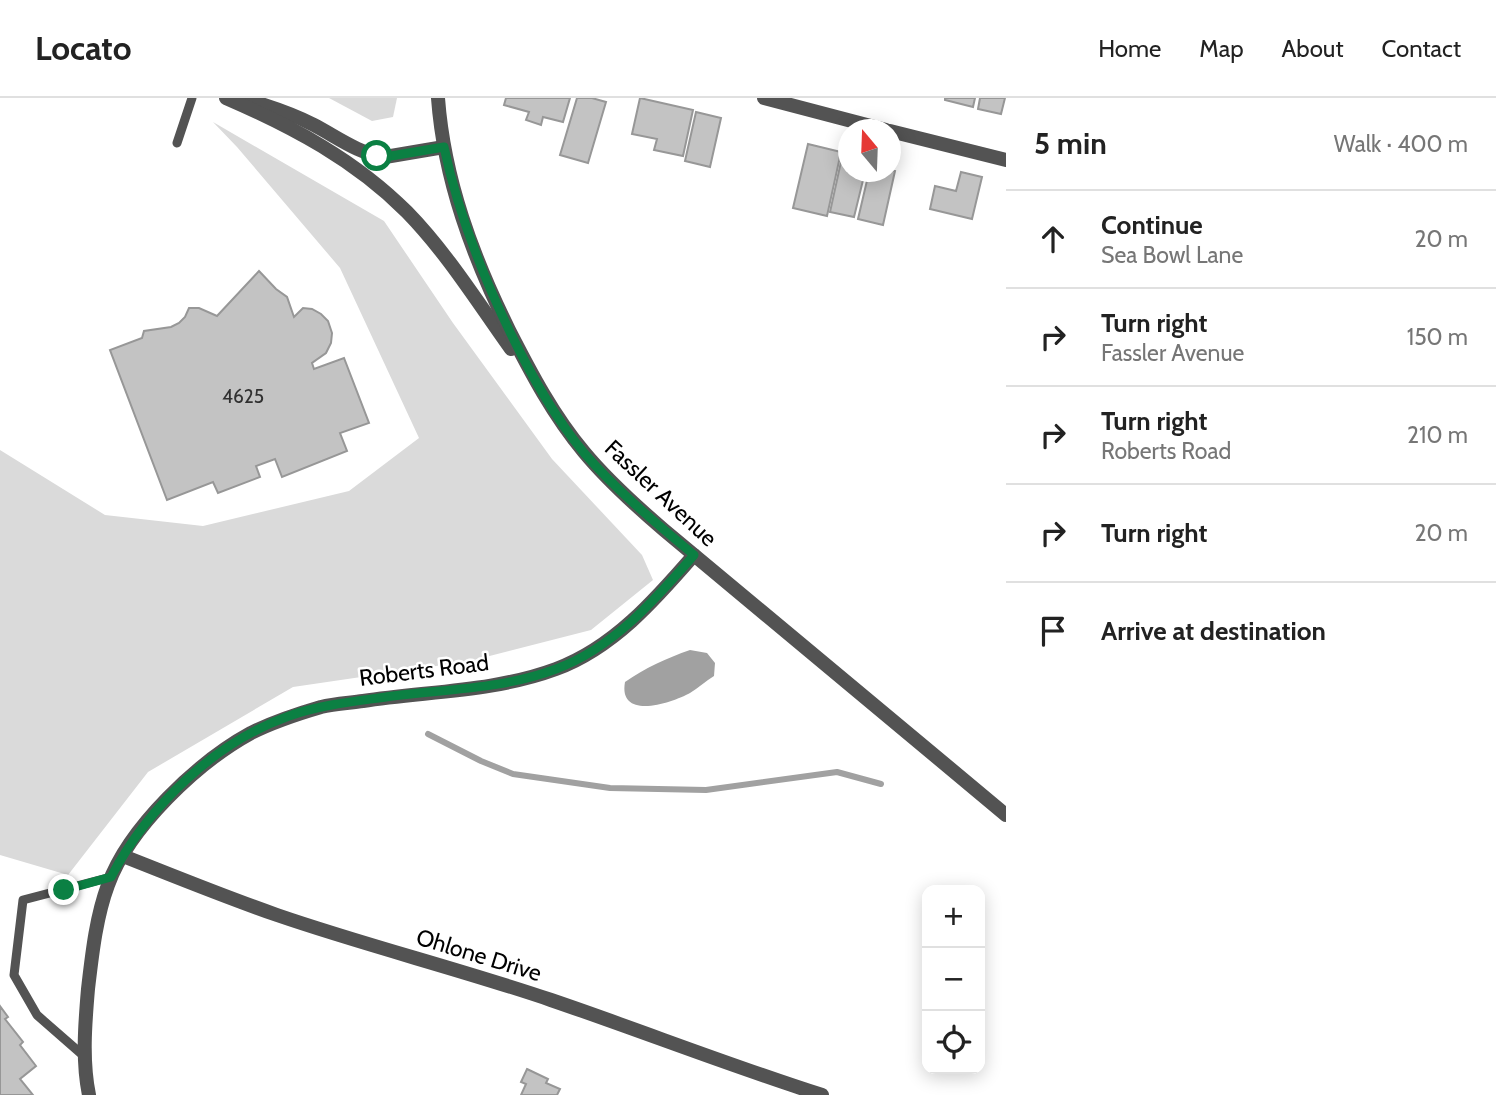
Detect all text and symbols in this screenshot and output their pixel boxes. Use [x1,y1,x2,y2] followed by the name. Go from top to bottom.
[35,28,131,68] text: Locato
[1098,34,1161,63] text: Home
[1199,34,1244,63] text: Map
[1282,34,1344,63] text: About
[1382,34,1461,63] text: Contact
[838,119,901,182] north arrow
[1034,125,1107,162] text: 5 min
[1334,130,1468,158] text: Walk · 400 m
[361,140,392,171] route start
[1101,209,1203,241] text: Continue
[1034,220,1072,258] icon: ahead
[1415,225,1468,253] text: 20 m
[1101,241,1243,269] text: Sea Bowl Lane
[1101,307,1207,339] text: Turn right
[1034,318,1072,356] icon: right
[1407,323,1468,351] text: 150 m
[1101,339,1244,367] text: Fassler Avenue
[222,385,264,408] house number: 4625
[1101,405,1207,437] text: Turn right
[1034,416,1072,454] icon: right
[1407,421,1468,449] text: 210 m
[599,434,723,552] street label: Fassler Avenue
[1101,437,1231,465] text: Roberts Road
[1034,514,1072,552] icon: right
[1101,517,1207,549] text: Turn right
[1415,519,1468,547] text: 20 m
[1034,612,1072,650] icon: arrive
[1101,615,1326,647] text: Arrive at destination
[358,648,490,692] street label: Roberts Road
[48,874,79,905] route end
[922,885,985,1074] map controls
[922,885,985,948] button: +
[413,923,545,987] street label: Ohlone Drive
[922,948,985,1011] button: −
[922,1011,985,1074] button: locate

